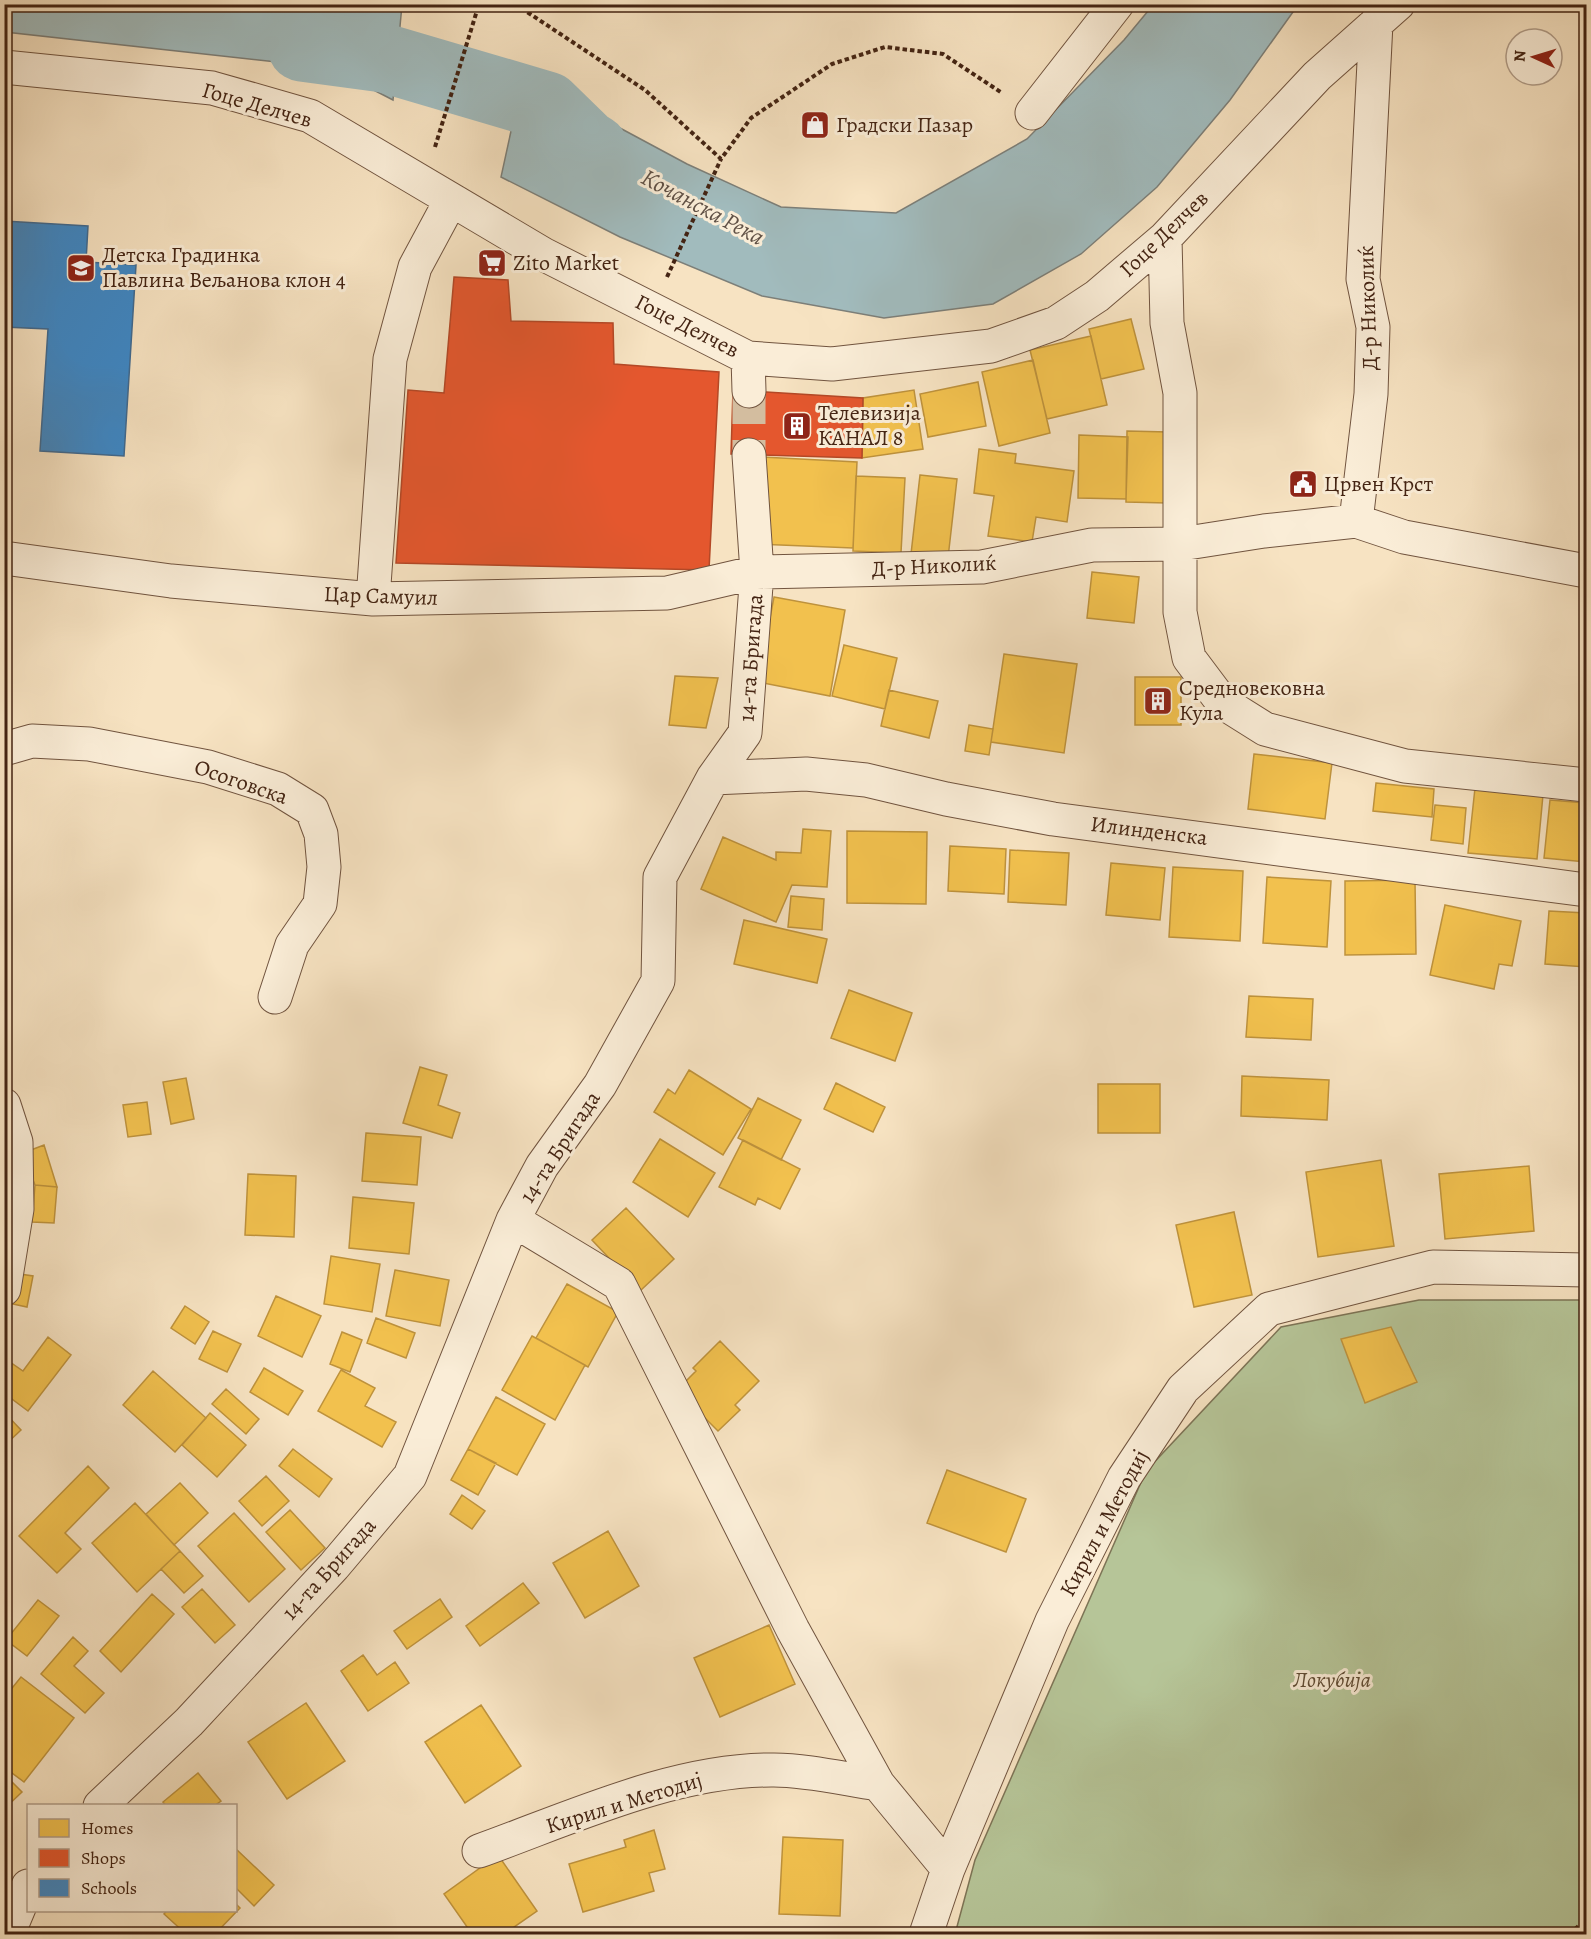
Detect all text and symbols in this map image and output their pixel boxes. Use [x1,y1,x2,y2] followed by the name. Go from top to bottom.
[1504,27,1564,87] north arrow
[1509,49,1531,63] text: N
[199,75,315,135] street label: Гоце Делчев
[799,109,831,141] shop icon: Градски Пазар
[836,110,973,140] place label: Градски Пазар
[636,161,770,253] water label: Кочанска Река
[1113,184,1215,284] street label: Гоце Делчев
[102,240,346,295] place label: Детска Градинка Павлина Вељанова клон 4
[1351,245,1385,371] street label: Д-р Николиќ
[476,247,508,279] supermarket icon: Zito Market
[513,248,619,278] place label: Zito Market
[65,252,97,284] school or university icon: Детска Градинка Павлина Вељанова клон 4
[630,287,744,365] street label: Гоце Делчев
[818,398,922,453] place label: Телевизија КАНАЛ 8
[781,410,813,442] building icon: Телевизија КАНАЛ 8
[1287,468,1319,500] public building icon: Црвен Крст
[1324,469,1434,499] place label: Црвен Крст
[871,548,997,584] street label: Д-р Николиќ
[323,579,439,613] street label: Цар Самуил
[732,592,770,723] street label: 14-та Бригада
[1179,673,1326,728] place label: Средновековна Кула
[1142,685,1174,717] building icon: Средновековна Кула
[190,752,293,812] street label: Осоговска
[1089,809,1210,853] street label: Илинденска
[513,1084,608,1209] street label: 14-та Бригада
[1053,1444,1155,1602] street label: Кирил и Методиј
[275,1511,384,1627] street label: 14-та Бригада
[1292,1665,1371,1695] park label: Локубија
[542,1765,706,1841] street label: Кирил и Методиј
[27,1804,237,1912] legend
[81,1816,133,1840] text: Homes
[81,1846,126,1870] text: Shops
[81,1876,137,1900] text: Schools

